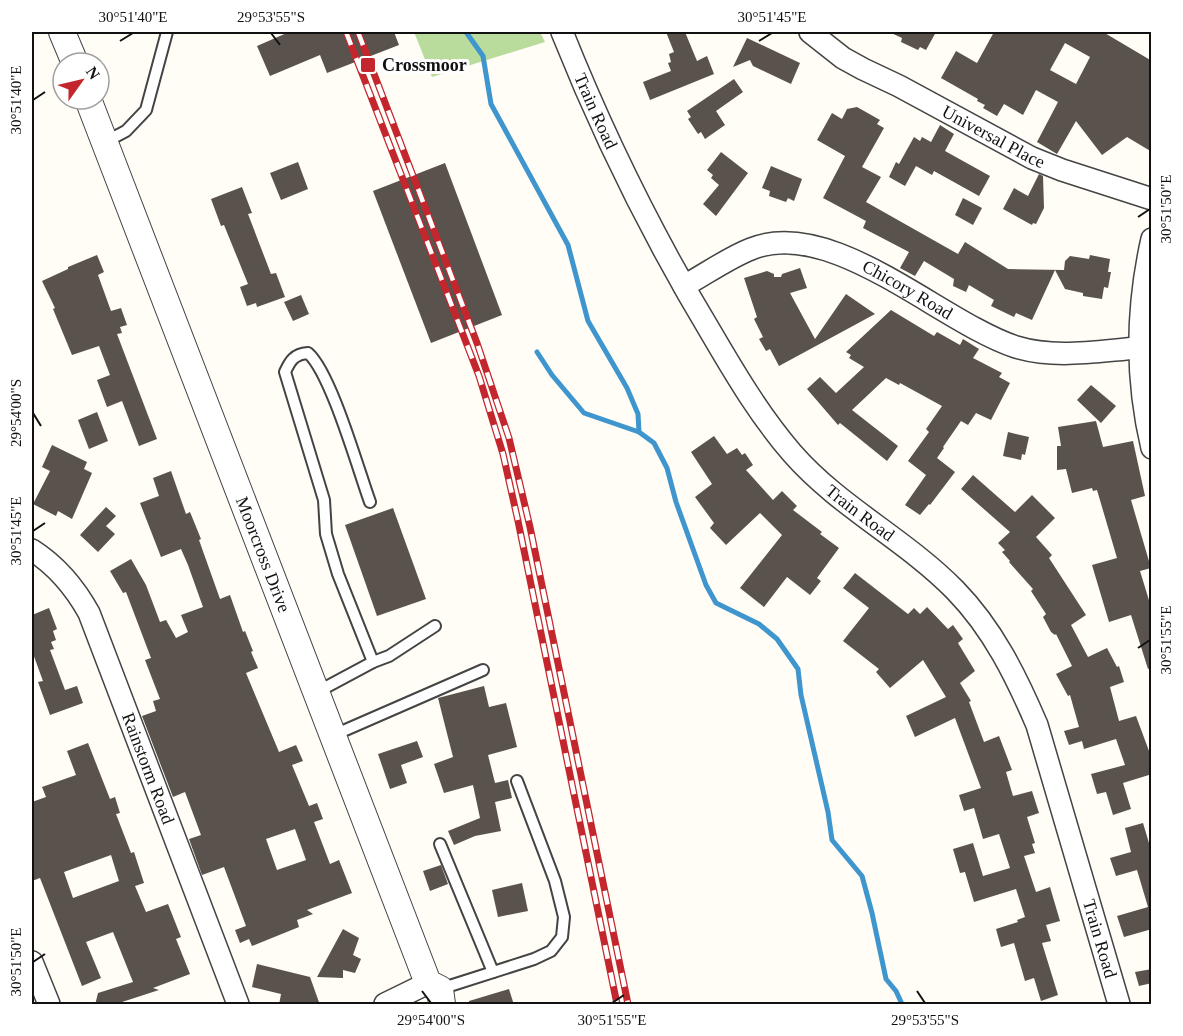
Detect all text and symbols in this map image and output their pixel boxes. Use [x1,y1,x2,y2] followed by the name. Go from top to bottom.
[99,9,168,25] text: 30°51'40"E
[237,9,305,25] text: 29°53'55"S
[738,9,807,25] text: 30°51'45"E
[51,51,111,111] north arrow
[382,55,467,75] place label: Crossmoor
[359,56,377,74] marker: Crossmoor
[83,63,104,83] text: N
[8,66,24,135] text: 30°51'40"E
[570,70,621,152] street label: Train Road
[939,101,1048,172] street label: Universal Place
[1158,175,1174,244] text: 30°51'50"E
[859,256,956,323] street label: Chicory Road
[8,379,24,447] text: 29°54'00"S
[822,480,898,545] street label: Train Road
[232,494,295,615] street label: Moorcross Drive
[8,497,24,566] text: 30°51'45"E
[1158,606,1174,675] text: 30°51'55"E
[118,710,178,827] street label: Rainstorm Road
[1079,897,1121,980] street label: Train Road
[8,928,24,997] text: 30°51'50"E
[397,1012,465,1028] text: 29°54'00"S
[578,1012,647,1028] text: 30°51'55"E
[891,1012,959,1028] text: 29°53'55"S

